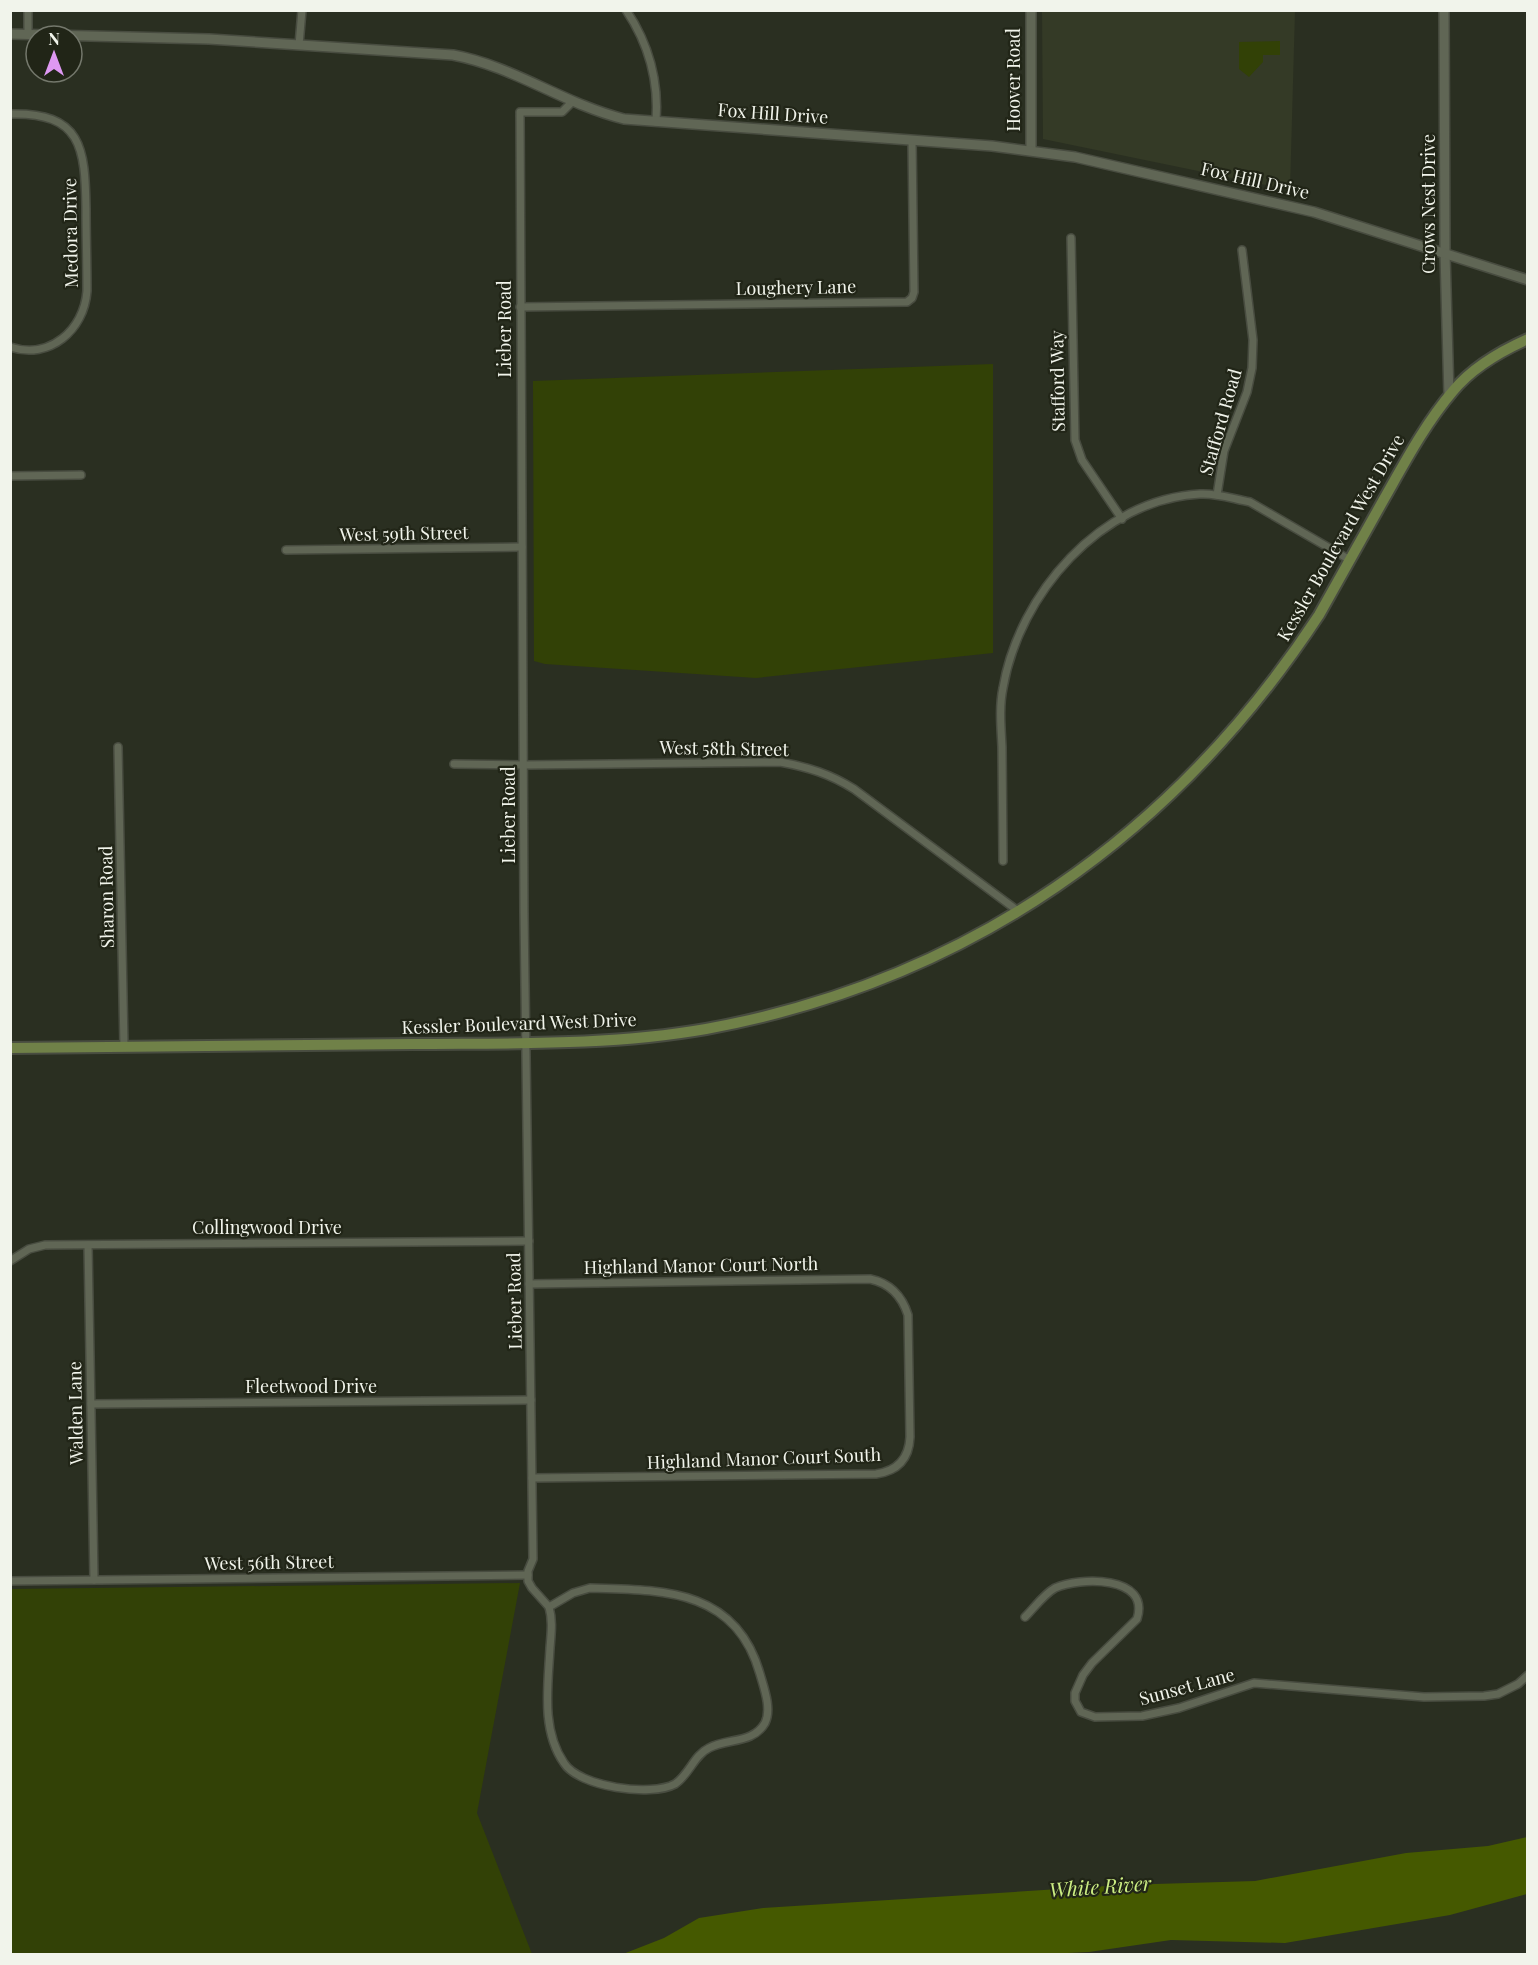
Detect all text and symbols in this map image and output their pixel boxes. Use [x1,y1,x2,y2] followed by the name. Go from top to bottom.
[24,24,84,84] north arrow
[48,28,60,49] text: N
[1001,28,1025,132] street label: Hoover Road
[717,97,829,129] street label: Fox Hill Drive
[1416,134,1440,274] street label: Crows Nest Drive
[1199,156,1312,204] street label: Fox Hill Drive
[57,178,83,288] street label: Medora Drive
[735,274,856,300] street label: Loughery Lane
[492,280,516,378] street label: Lieber Road
[1044,330,1070,432] street label: Stafford Way
[1193,365,1247,478] street label: Stafford Road
[1271,430,1409,645] street label: Kessler Boulevard West Drive
[338,520,469,546] street label: West 59th Street
[658,735,790,761] street label: West 58th Street
[496,766,520,864] street label: Lieber Road
[93,845,119,949] street label: Sharon Road
[401,1007,637,1039] street label: Kessler Boulevard West Drive
[192,1215,342,1239] street label: Collingwood Drive
[584,1251,819,1279] street label: Highland Manor Court North
[501,1252,527,1350] street label: Lieber Road
[62,1361,88,1466] street label: Walden Lane
[245,1374,377,1398] street label: Fleetwood Drive
[646,1442,882,1474] street label: Highland Manor Court South
[203,1549,334,1575] street label: West 56th Street
[1136,1662,1237,1710] street label: Sunset Lane
[1048,1868,1153,1903] water label: White River

